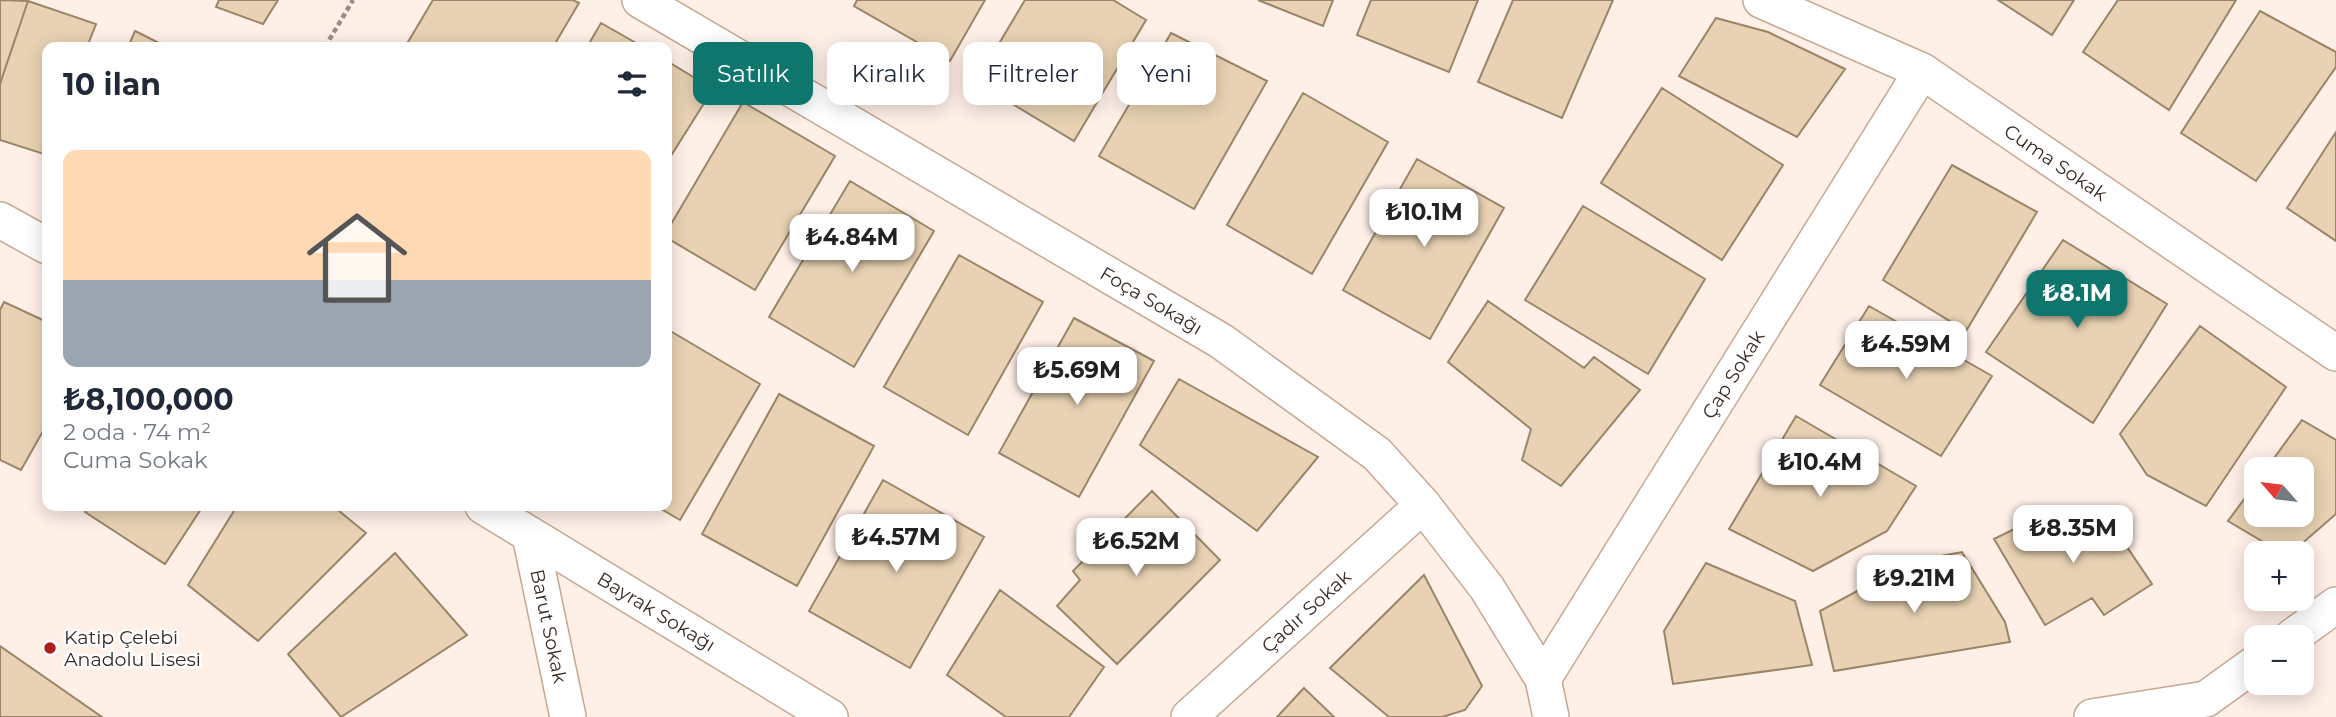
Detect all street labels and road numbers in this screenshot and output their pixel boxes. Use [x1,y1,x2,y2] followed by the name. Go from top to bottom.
[2000,119,2112,206] street label: Cuma Sokak
[1096,261,1207,339] street label: Foça Sokağı
[1697,325,1769,423] street label: Çap Sokak
[1257,564,1356,657] street label: Çadır Sokak
[526,567,572,686] street label: Barut Sokak
[593,567,720,656] street label: Bayrak Sokağı

